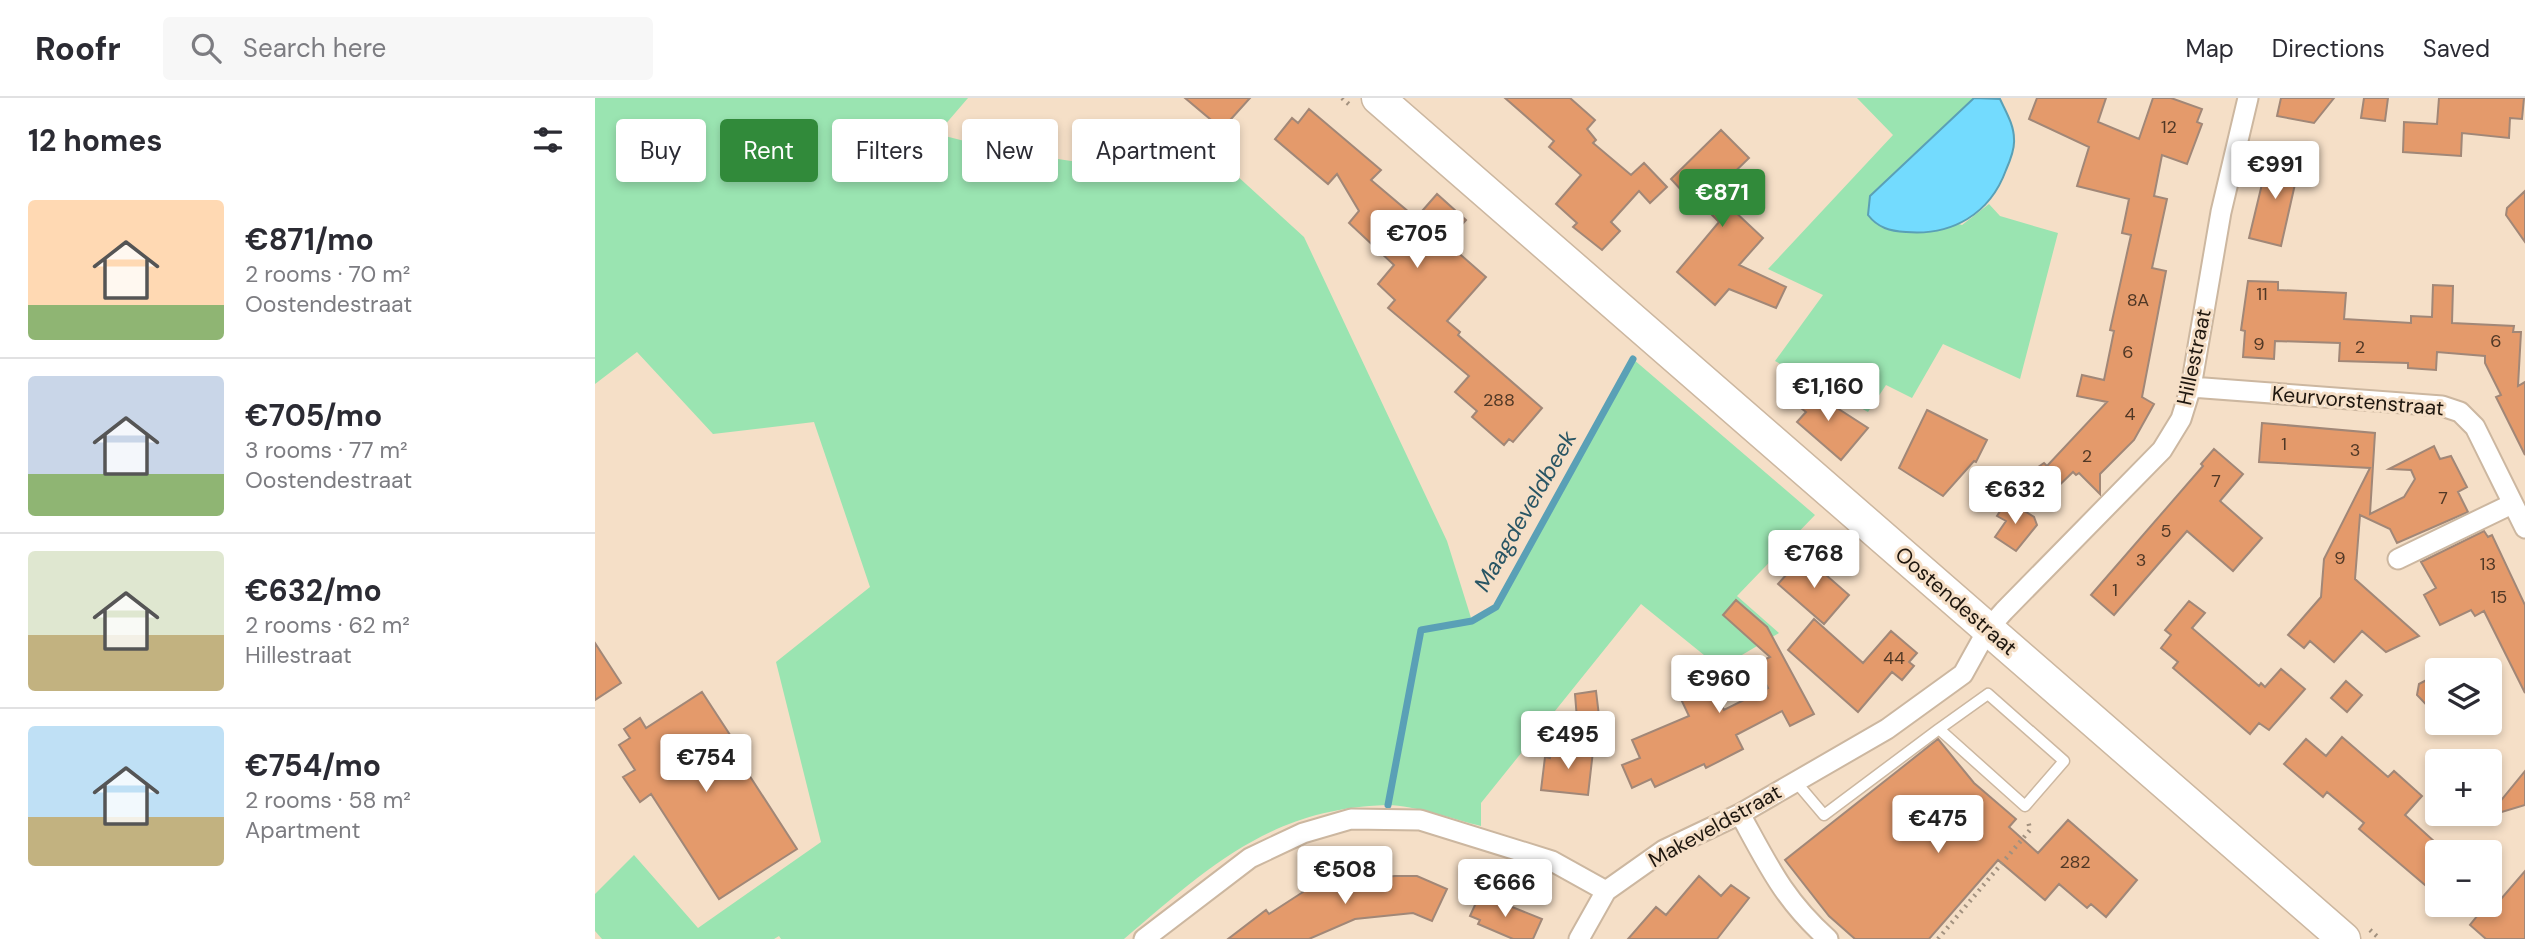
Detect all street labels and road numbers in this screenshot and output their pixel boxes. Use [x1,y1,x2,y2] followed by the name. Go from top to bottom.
[2170,306,2218,408] street label: Hillestraat
[2271,380,2445,422] street label: Keurvorstenstraat
[1889,540,2023,662] street label: Oostendestraat
[1644,778,1786,874] street label: Makeveldstraat

